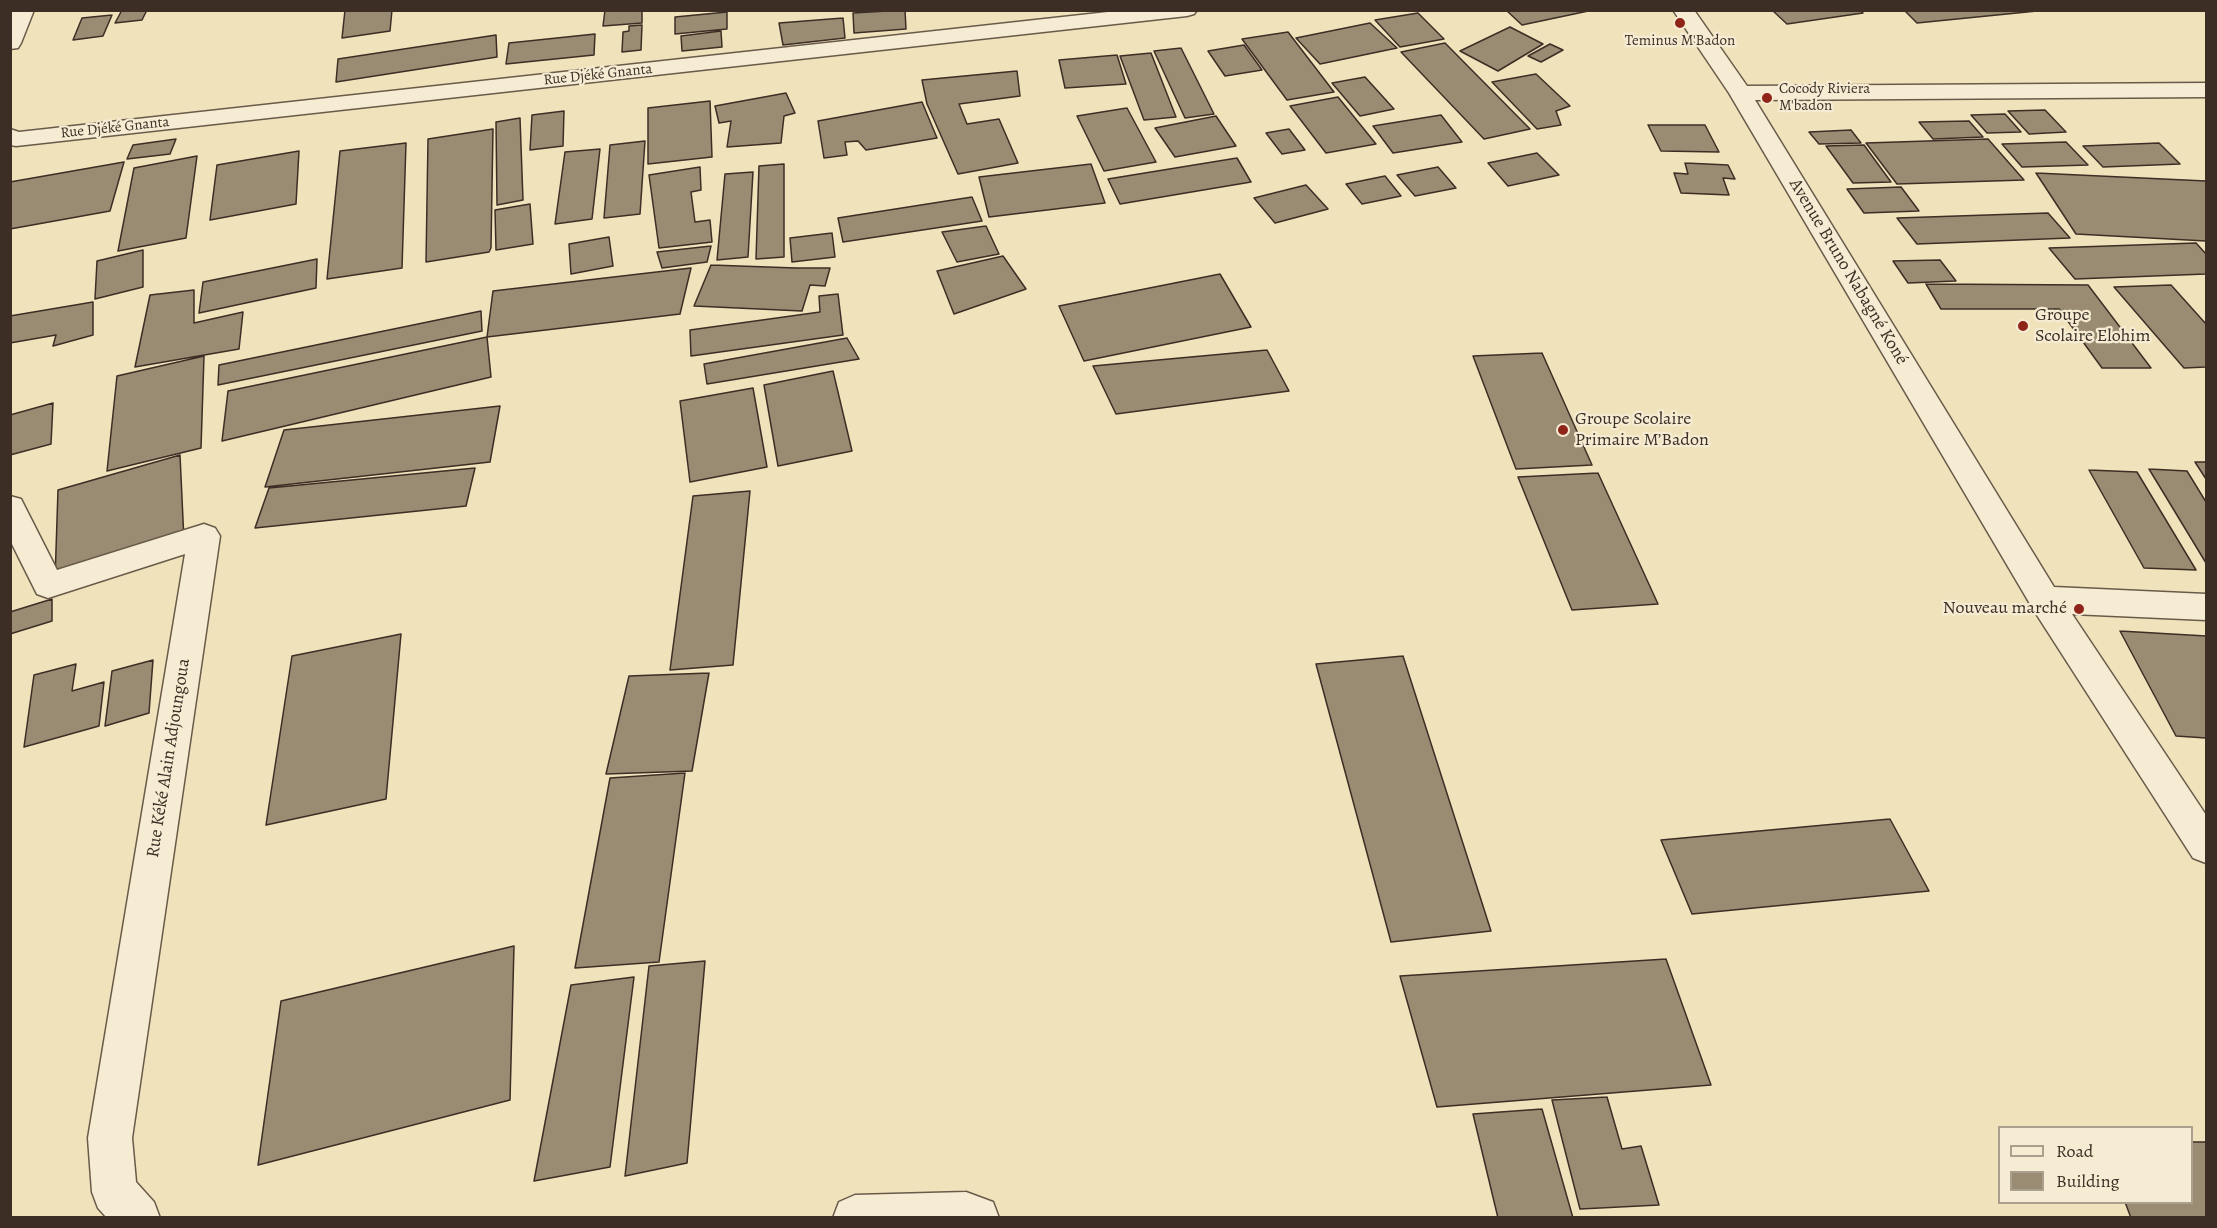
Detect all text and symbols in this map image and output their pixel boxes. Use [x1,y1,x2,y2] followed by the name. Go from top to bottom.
[1673,16,1687,30] marker: Teminus M'Badon
[1625,32,1735,50] place label: Teminus M'Badon
[543,60,653,90] street label: Rue Djéké Gnanta
[1779,80,1870,115] place label: Cocody Riviera M'badon
[1760,91,1774,105] marker: Cocody Riviera M'badon
[60,113,170,143] street label: Rue Djéké Gnanta
[1784,175,1912,369] street label: Avenue Bruno Nabagné Koné
[2035,305,2150,348] place label: Groupe Scolaire Elohim
[2016,319,2030,333] marker: Groupe Scolaire Elohim
[1575,409,1709,452] place label: Groupe Scolaire Primaire M’Badon
[1556,423,1570,437] marker: Groupe Scolaire Primaire M’Badon
[1943,598,2067,620] place label: Nouveau marché
[2072,602,2086,616] marker: Nouveau marché
[143,657,195,859] street label: Rue Kéké Alain Adjoungoua
[1998,1126,2193,1204] legend
[2056,1139,2093,1163] text: Road
[2056,1169,2120,1193] text: Building

